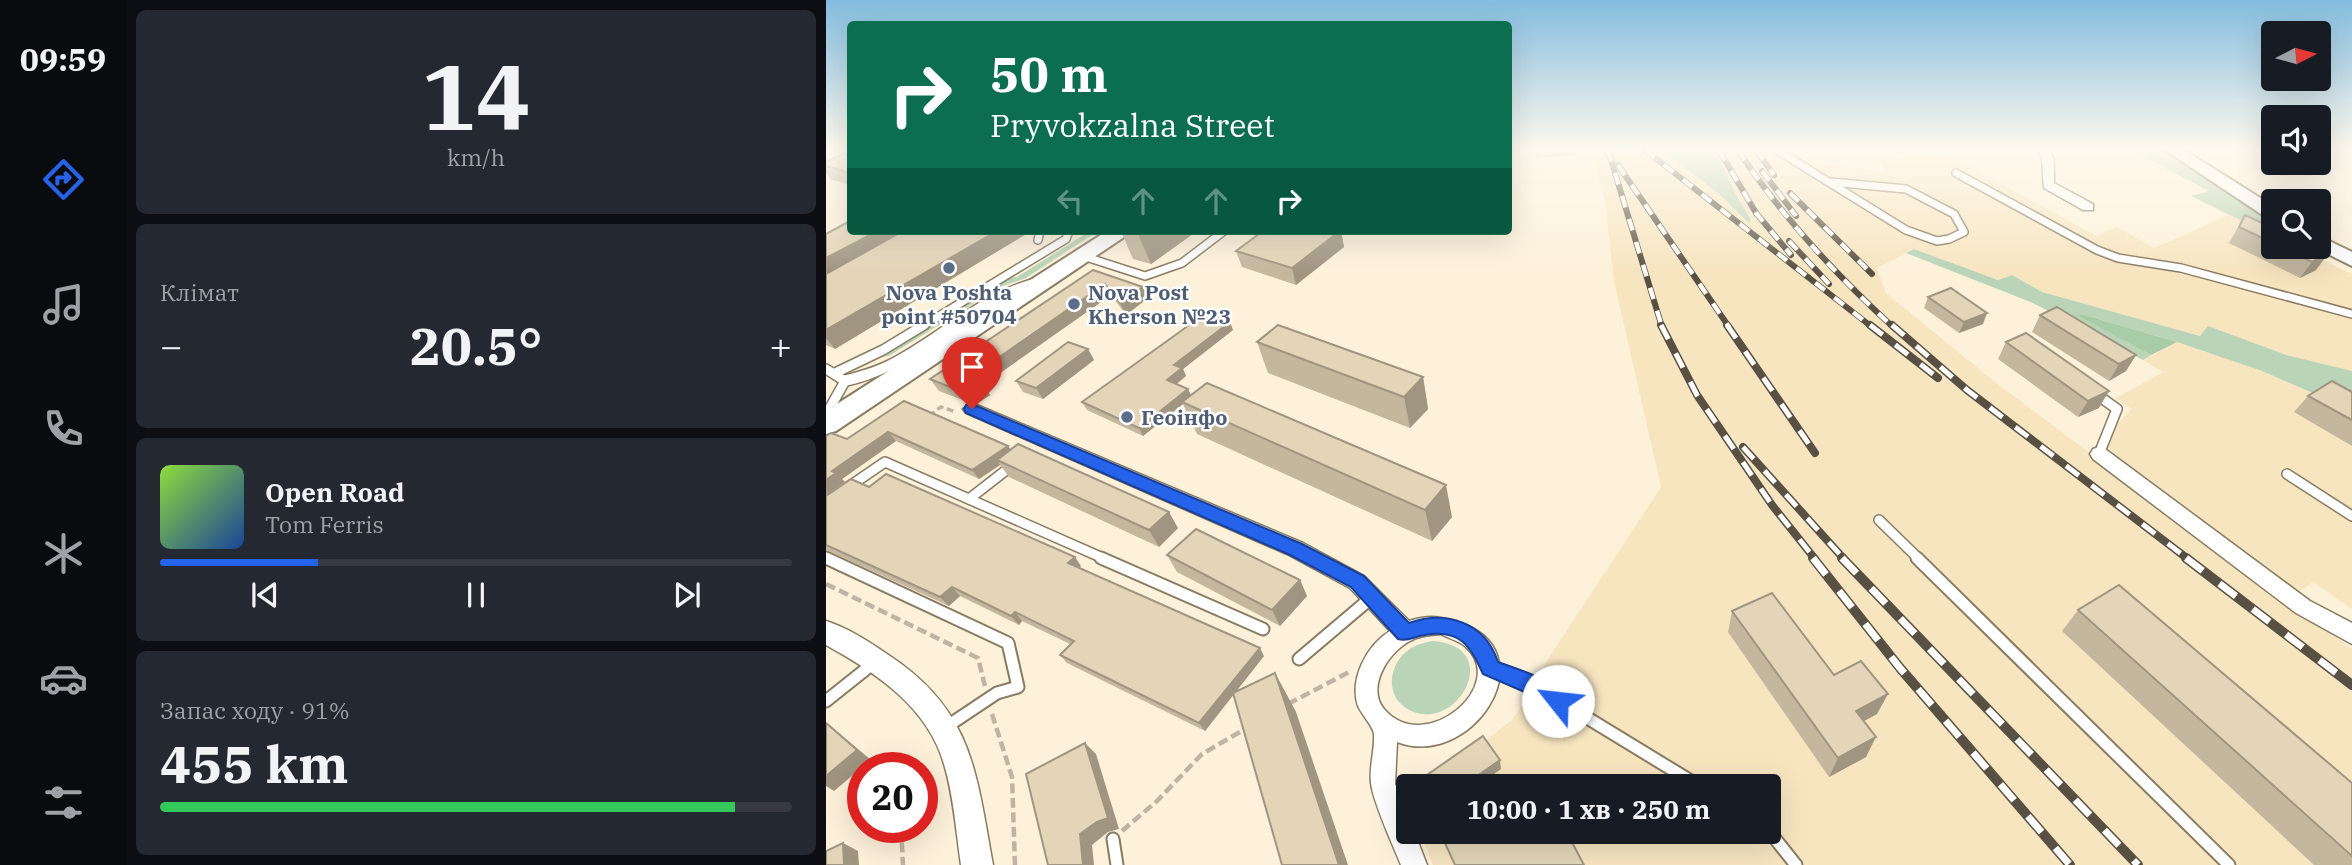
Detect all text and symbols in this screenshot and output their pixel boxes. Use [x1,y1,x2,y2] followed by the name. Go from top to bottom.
[2261,21,2331,91] north arrow
[2261,21,2331,259] map controls
[421,37,531,155] text: 14
[20,38,106,80] text: 09:59
[990,42,1108,105] text: 50 m
[875,49,966,140] icon: right
[990,104,1275,146] text: Pryvokzalna Street
[2261,105,2331,175] button: sound
[447,142,505,172] text: km/h
[39,155,88,204] icon: directions
[1051,182,1089,220] icon: left
[1124,182,1162,220] icon: ahead
[1197,182,1235,220] icon: ahead
[1270,182,1308,220] icon: right
[2261,189,2331,259] button: search
[941,260,957,276] marker: Nova Poshta point #50704
[160,277,239,307] text: Клімат
[881,278,1017,330] place label: Nova Poshta point #50704
[1088,278,1231,330] place label: Nova Post Kherson №23
[39,280,88,329] icon: music
[1066,296,1082,312] marker: Nova Post Kherson №23
[410,312,542,379] text: 20.5°
[160,321,183,370] text: −
[769,321,792,370] text: +
[942,337,1002,409] pin
[953,348,991,386] icon: arrive
[1141,403,1228,431] place label: Геоінфо
[39,404,88,453] icon: phone
[1119,409,1135,425] marker: Геоінфо
[265,475,404,509] text: Open Road
[265,509,384,539] text: Tom Ferris
[39,529,88,578] icon: climate
[246,576,284,614] icon: previous
[457,576,495,614] icon: pause
[668,576,706,614] icon: next
[39,654,88,703] icon: car
[1521,664,1595,738] position arrow
[160,695,350,725] text: Запас ходу · 91%
[160,730,349,797] text: 455 km
[847,752,938,843] speed limit sign: 20
[39,778,88,827] icon: filters
[1467,792,1710,826] text: 10:00 · 1 хв · 250 m

